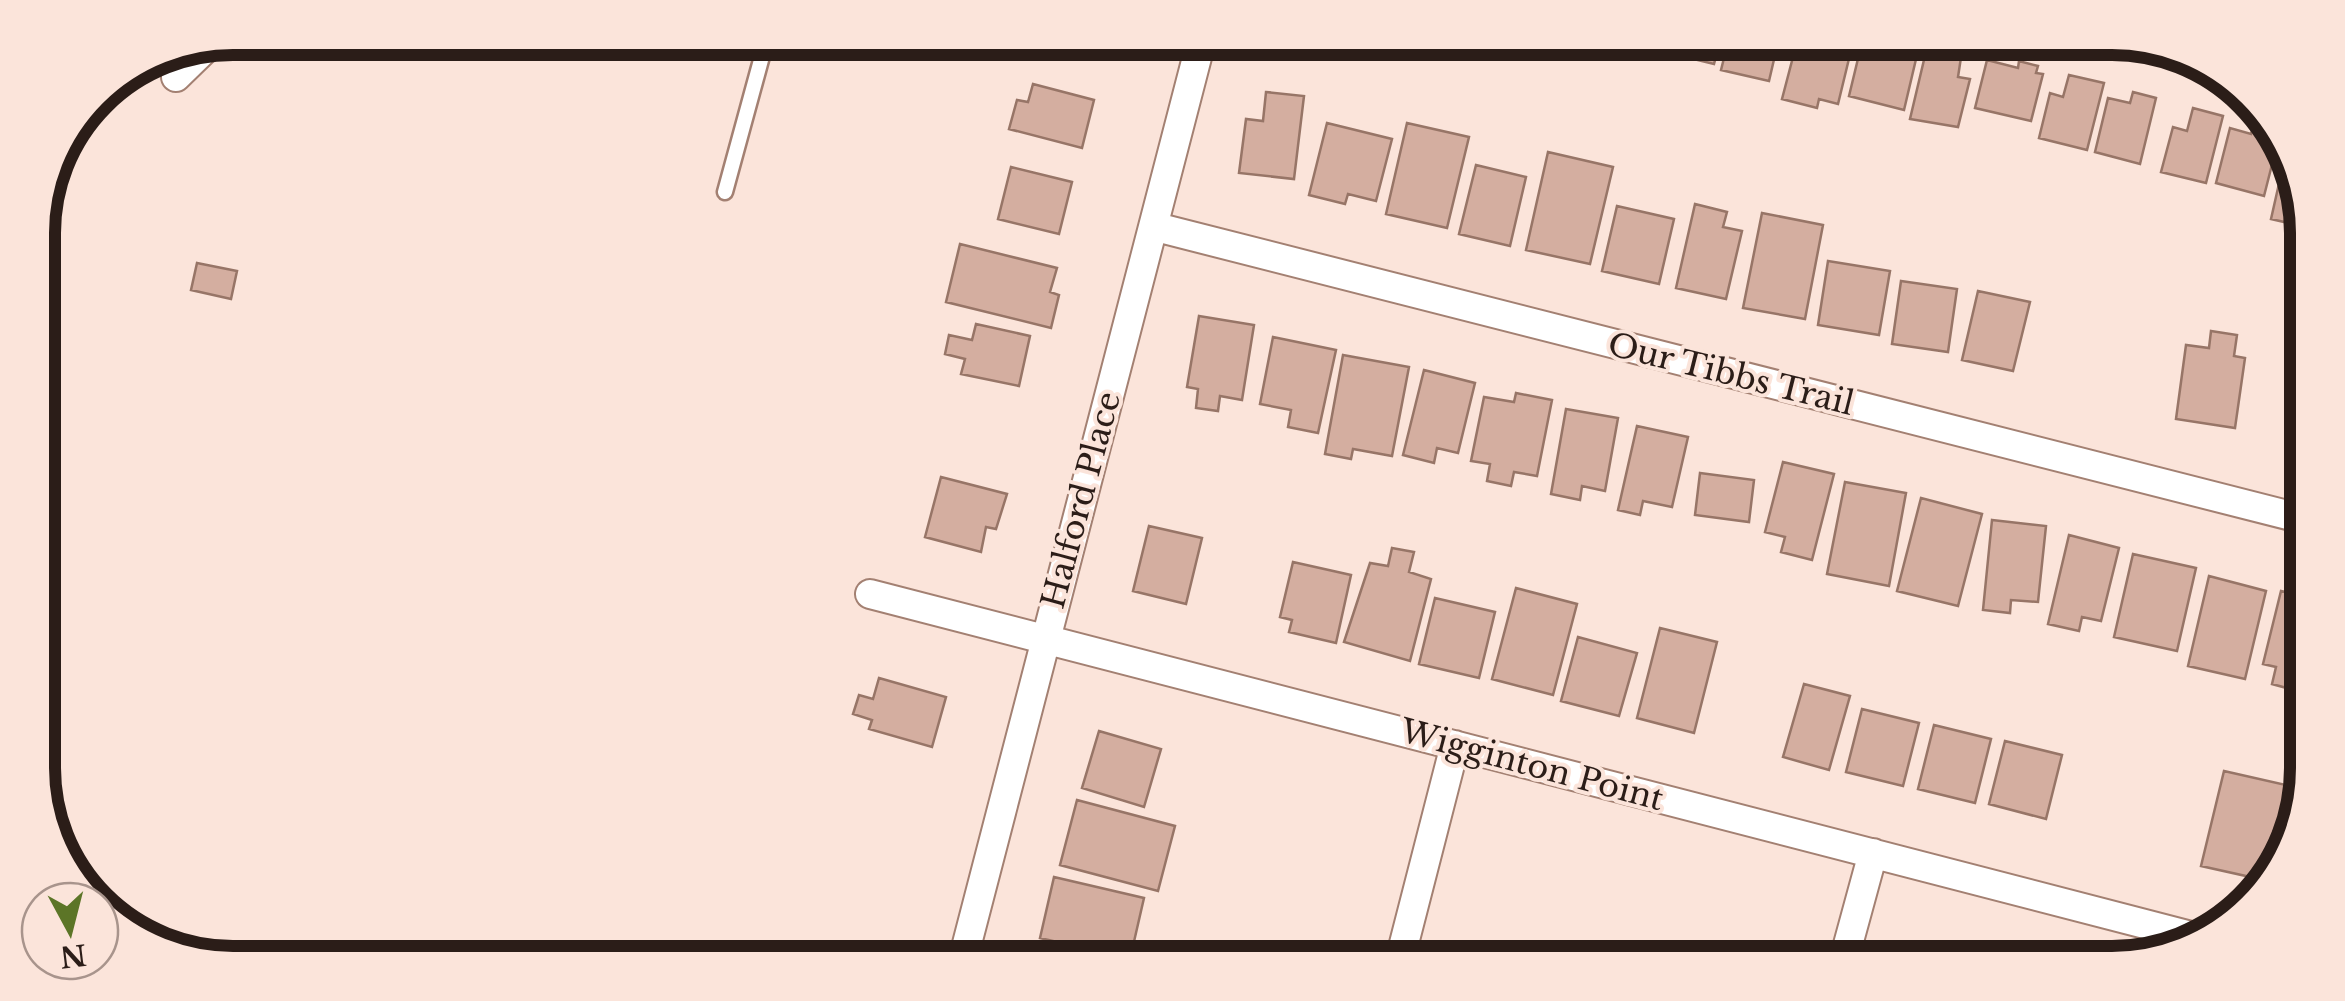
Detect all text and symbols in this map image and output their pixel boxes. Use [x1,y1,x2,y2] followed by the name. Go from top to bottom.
[1604,324,1858,424] street label: Our Tibbs Trail
[1033,387,1129,613] street label: Halford Place
[1395,710,1668,819] street label: Wigginton Point
[20,881,120,981] north arrow
[58,936,88,974] text: N

